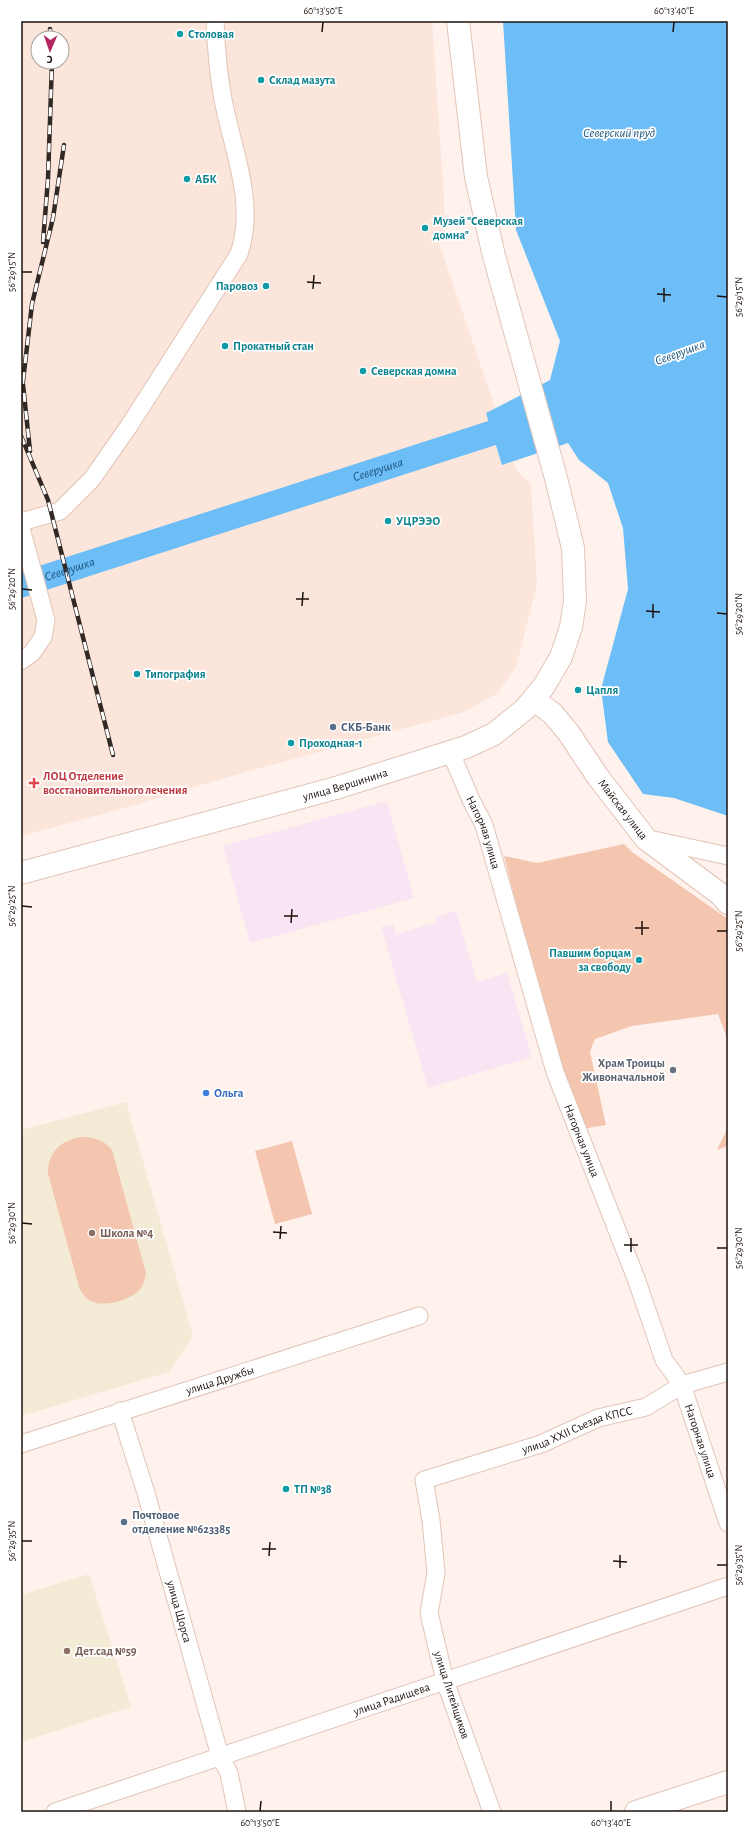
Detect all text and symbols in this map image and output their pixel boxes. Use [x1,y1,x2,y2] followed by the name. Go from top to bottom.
[303,6,343,16] text: 60°13'50"E
[654,6,694,16] text: 60°13'40"E
[188,28,234,40] place label: Столовая
[175,29,185,39] marker: Столовая
[30,30,70,70] north arrow
[46,54,53,65] text: С
[269,74,336,87] place label: Склад мазута
[256,75,266,85] marker: Склад мазута
[583,127,655,140] water label: Северский пруд
[195,173,217,185] place label: АБК
[182,174,192,184] marker: АБК
[433,215,523,241] place label: Музей "Северская домна"
[420,223,430,233] marker: Музей "Северская домна"
[7,252,17,292] text: 56°29'15"N
[734,277,744,317] text: 56°29'15"N
[216,280,258,292] place label: Паровоз
[261,281,271,291] marker: Паровоз
[653,338,707,368] water label: Северушка
[233,340,314,352] place label: Прокатный стан
[220,341,230,351] marker: Прокатный стан
[371,365,457,377] place label: Северская домна
[358,366,368,376] marker: Северская домна
[351,456,405,484] water label: Северушка
[396,515,440,527] place label: УЦРЭЭО
[383,516,393,526] marker: УЦРЭЭО
[43,555,97,584] water label: Северушка
[7,568,17,610] text: 56°29'20"N
[734,593,744,635] text: 56°29'20"N
[145,668,206,680] place label: Типография
[132,669,142,679] marker: Типография
[586,684,619,696] place label: Цапля
[573,685,583,695] marker: Цапля
[341,721,391,733] place label: СКБ-Банк
[328,722,338,732] marker: СКБ-Банк
[299,737,363,749] place label: Проходная-1
[286,738,296,748] marker: Проходная-1
[300,766,389,804] street label: улица Вершинина
[43,770,188,796] place label: ЛОЦ Отделение восстановительного лечения
[28,777,40,789] marker: ЛОЦ Отделение восстановительного лечения
[596,777,650,842] street label: Майская улица
[464,794,502,871] street label: Нагорная улица
[7,885,17,927] text: 56°29'25"N
[734,910,744,952] text: 56°29'25"N
[549,947,632,974] place label: Павшим борцам за свободу
[634,955,644,965] marker: Павшим борцам за свободу
[582,1057,665,1083] place label: Храм Троицы Живоначальной
[668,1065,678,1075] marker: Храм Троицы Живоначальной
[214,1087,244,1099] place label: Ольга
[201,1088,211,1098] marker: Ольга
[562,1102,602,1179] street label: Нагорная улица
[7,1202,17,1244] text: 56°29'30"N
[100,1227,153,1239] place label: Школа №4
[734,1227,744,1269] text: 56°29'30"N
[87,1228,97,1238] marker: Школа №4
[184,1364,255,1398] street label: улица Дружбы
[683,1402,719,1480] street label: Нагорная улица
[520,1404,634,1457] street label: улица XXII Съезда КПСС
[294,1483,332,1495] place label: ТП №38
[281,1484,291,1494] marker: ТП №38
[132,1509,230,1535] place label: Почтовое отделение №623385
[119,1517,129,1527] marker: Почтовое отделение №623385
[7,1521,17,1561] text: 56°29'35"N
[734,1545,744,1585] text: 56°29'35"N
[164,1578,194,1644] street label: улица Щорса
[75,1645,137,1657] place label: Дет.сад №59
[62,1646,72,1656] marker: Дет.сад №59
[431,1649,472,1741] street label: улица Литейщиков
[351,1680,432,1719] street label: улица Радищева
[240,1818,280,1828] text: 60°13'50"E
[591,1818,631,1828] text: 60°13'40"E

